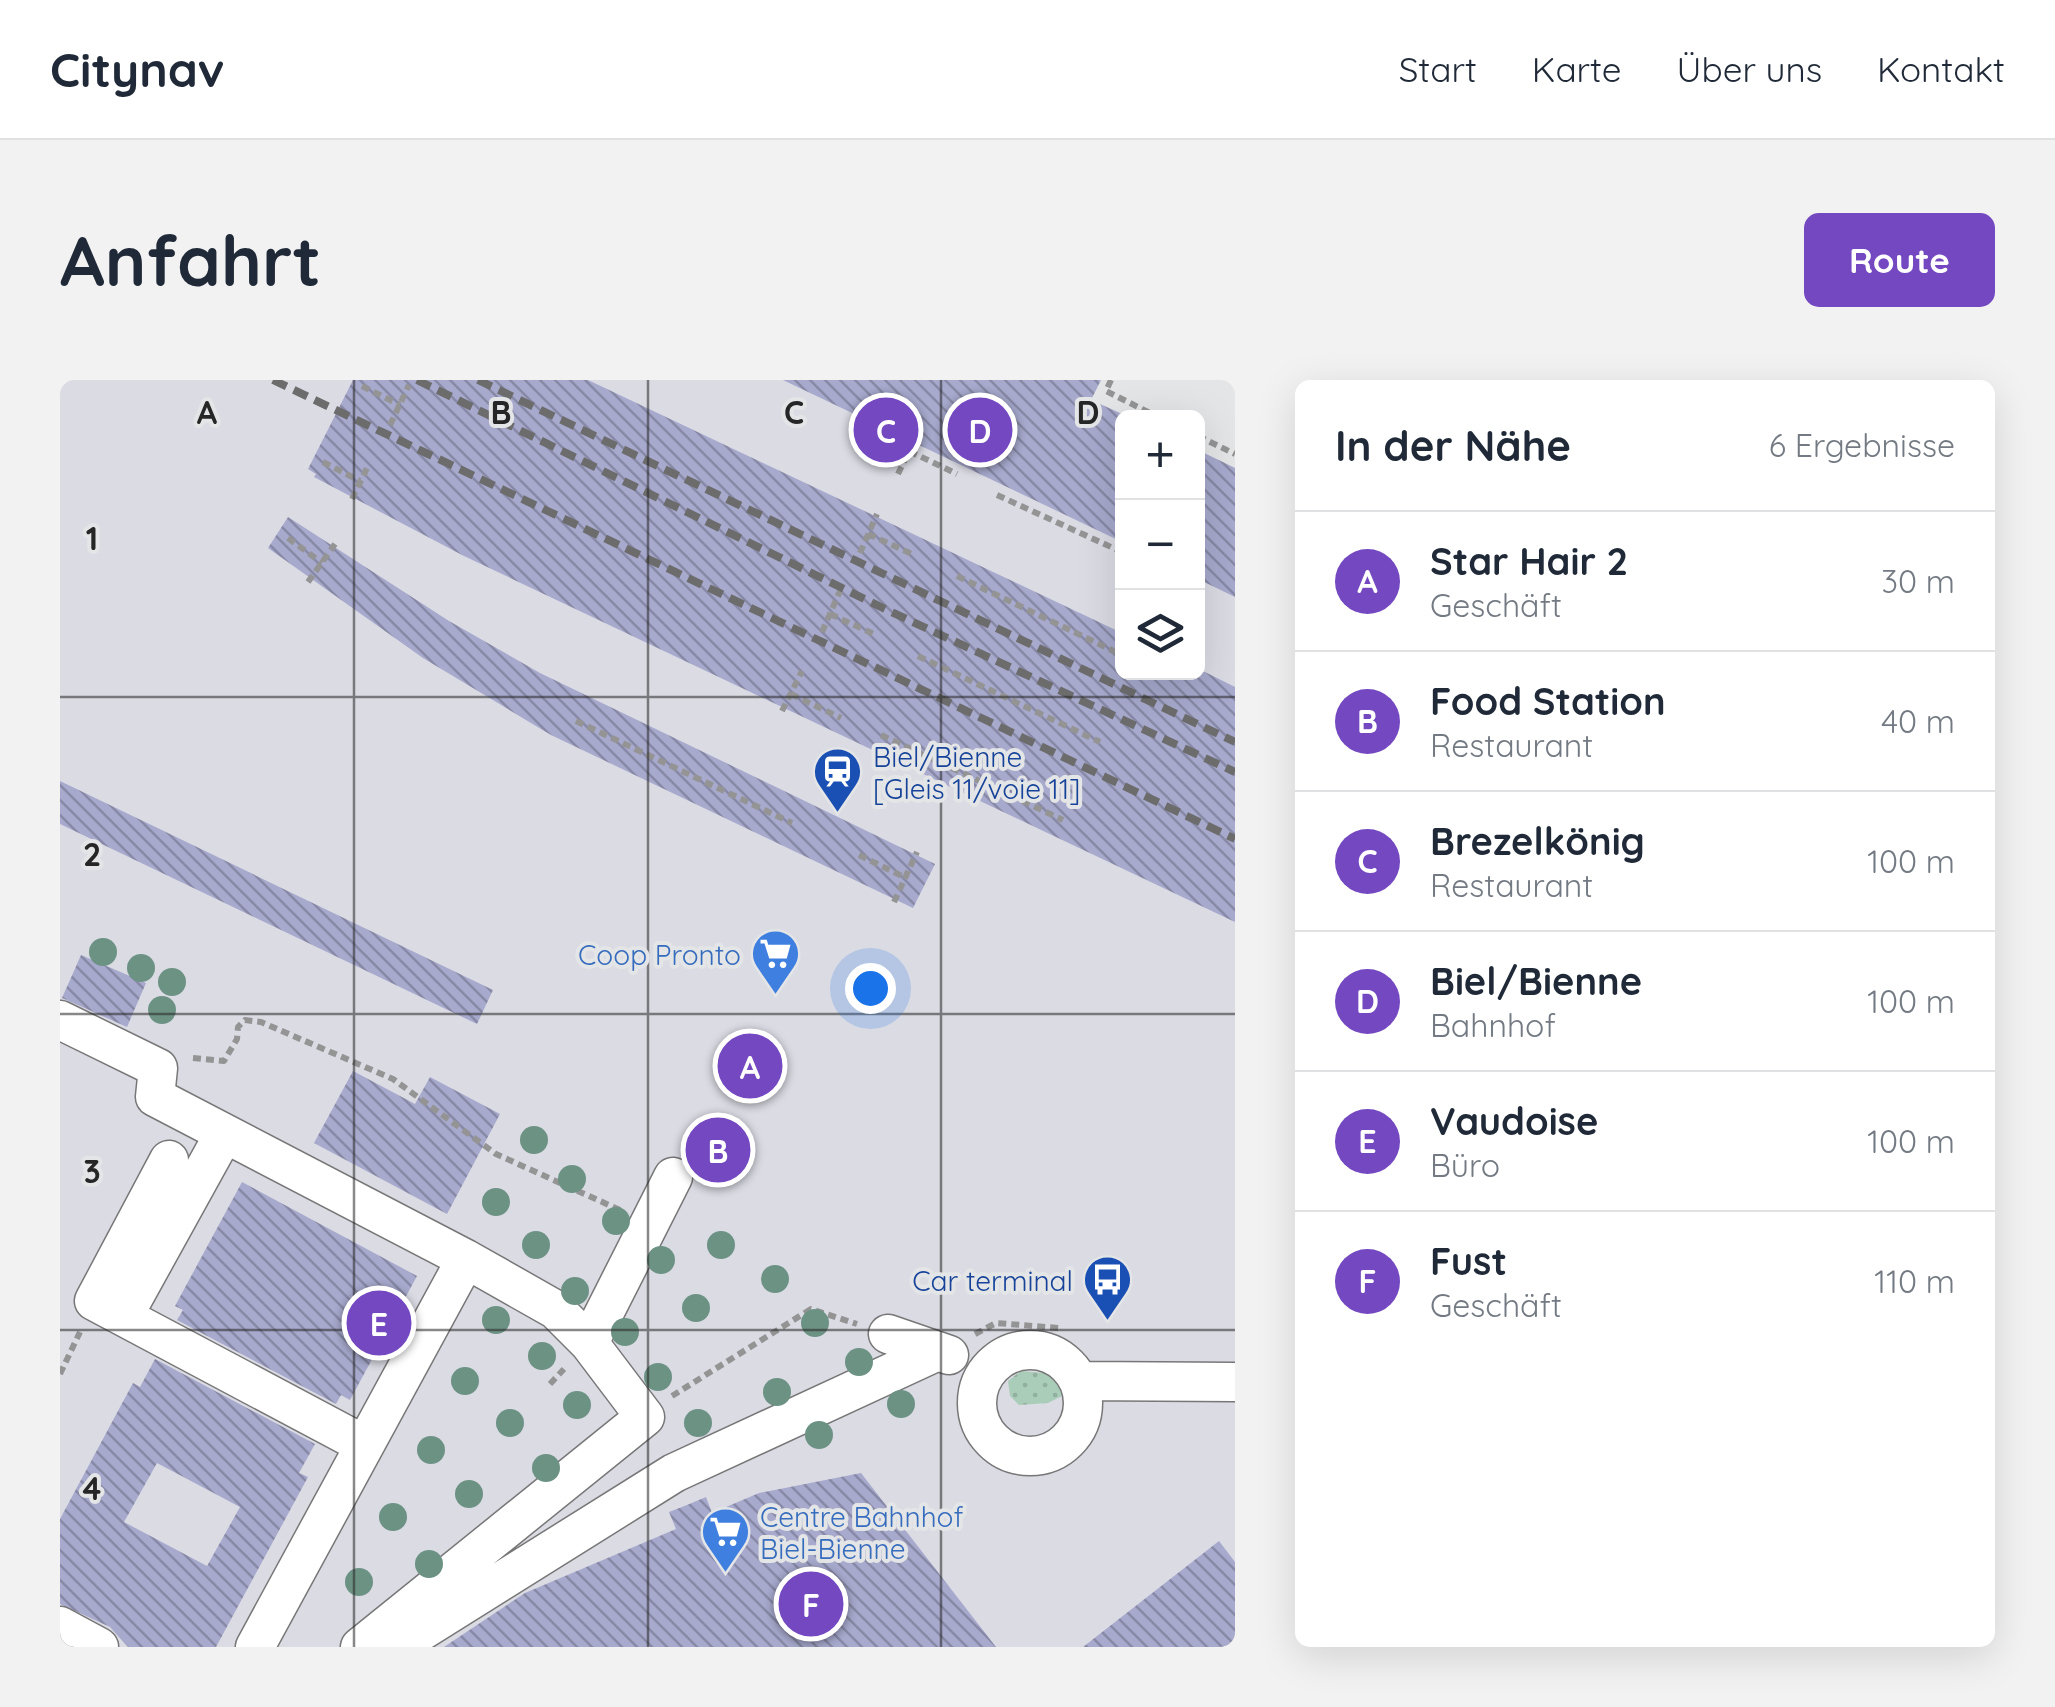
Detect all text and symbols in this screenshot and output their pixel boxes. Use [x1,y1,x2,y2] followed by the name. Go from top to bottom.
[50,39,224,99] text: Citynav
[1399,47,1477,91] text: Start
[1532,47,1622,91] text: Karte
[1677,47,1822,91] text: Über uns
[1877,47,2005,91] text: Kontakt
[1804,213,1995,307] button: Route
[60,216,321,304] text: Anfahrt
[197,392,218,432] text: A
[491,392,511,432] text: B
[784,392,804,432] text: C
[854,392,918,468] pin: C
[948,392,1012,468] pin: D
[1077,392,1099,432] text: D
[1115,410,1205,680] map controls
[1115,410,1205,500] button: +
[1335,419,1571,472] text: In der Nähe
[1769,425,1955,465] text: 6 Ergebnisse
[1115,500,1205,590] button: −
[86,518,98,558] text: 1
[1430,537,1628,585] text: Star Hair 2
[1357,561,1378,601] text: A
[1881,561,1955,601] text: 30 m
[1430,585,1562,625] text: Geschäft
[1115,590,1205,680] button: layers
[1430,677,1666,725] text: Food Station
[1357,701,1378,741] text: B
[1881,701,1955,741] text: 40 m
[1430,725,1593,765] text: Restaurant
[873,739,1080,806] place label: Biel/Bienne [Gleis 11/voie 11]
[812,746,864,814] station icon: Biel/Bienne [Gleis 11/voie 11]
[1430,817,1645,865] text: Brezelkönig
[83,834,101,874] text: 2
[1357,841,1378,881] text: C
[1867,841,1955,881] text: 100 m
[1430,865,1593,905] text: Restaurant
[750,928,802,996] supermarket icon: Coop Pronto
[578,937,741,972] place label: Coop Pronto
[1430,957,1642,1005] text: Biel/Bienne
[845,963,896,1014] your location
[1356,981,1379,1021] text: D
[1867,981,1955,1021] text: 100 m
[1430,1005,1556,1045] text: Bahnhof
[718,1028,782,1104] pin: A
[1430,1097,1598,1145] text: Vaudoise
[686,1112,750,1188] pin: B
[1358,1121,1377,1161] text: E
[1867,1121,1955,1161] text: 100 m
[1430,1145,1500,1185] text: Büro
[83,1151,101,1191] text: 3
[1430,1237,1507,1285] text: Fust
[1082,1254,1134,1322] bus stop icon: Car terminal
[1359,1261,1376,1301] text: F
[1874,1261,1955,1301] text: 110 m
[912,1263,1073,1298] place label: Car terminal
[1430,1285,1562,1325] text: Geschäft
[346,1286,412,1360] pin: E
[83,1468,102,1508] text: 4
[760,1499,964,1566] place label: Centre Bahnhof Biel-Bienne
[699,1506,751,1574] supermarket icon: Centre Bahnhof Biel-Bienne
[778,1566,844,1642] pin: F

